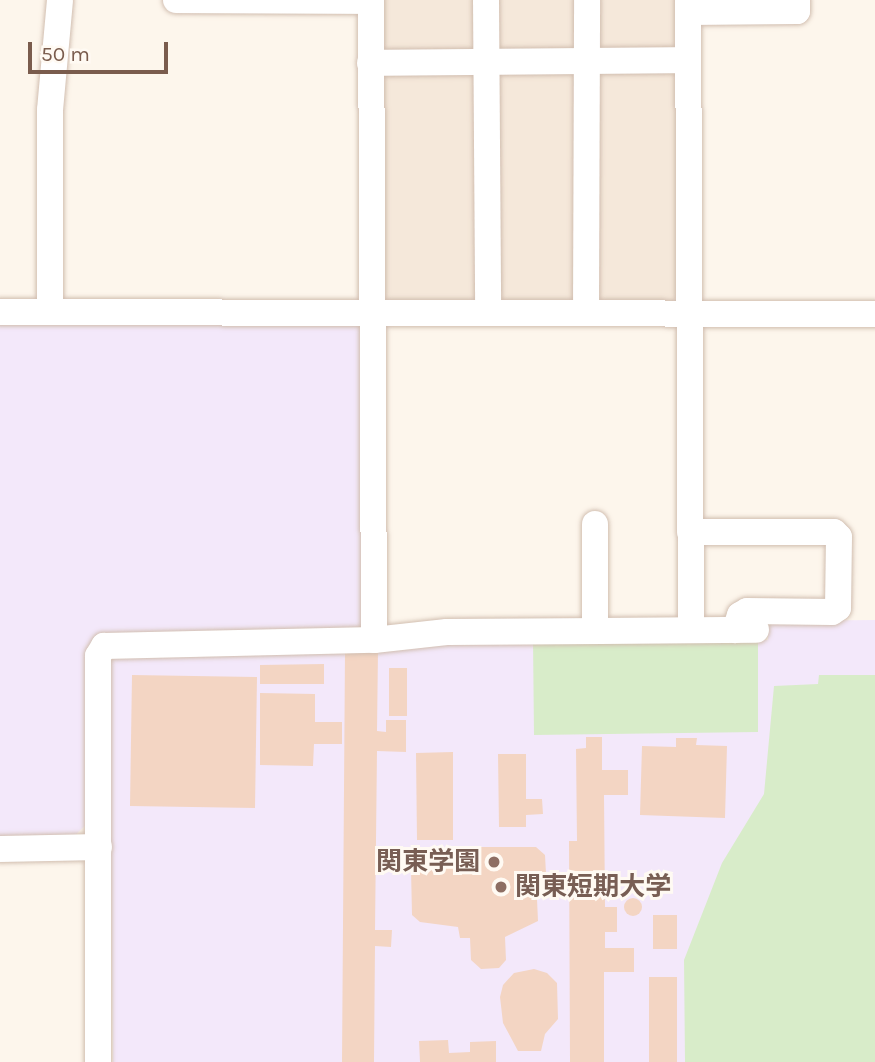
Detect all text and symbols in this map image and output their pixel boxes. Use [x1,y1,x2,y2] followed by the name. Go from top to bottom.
[32,28,172,72] scale bar
[41,42,90,66] text: 50 m
[376,846,480,878] place label: 関東学園
[486,854,502,870] marker: 関東学園
[515,871,671,903] place label: 関東短期大学
[493,879,509,895] marker: 関東短期大学

